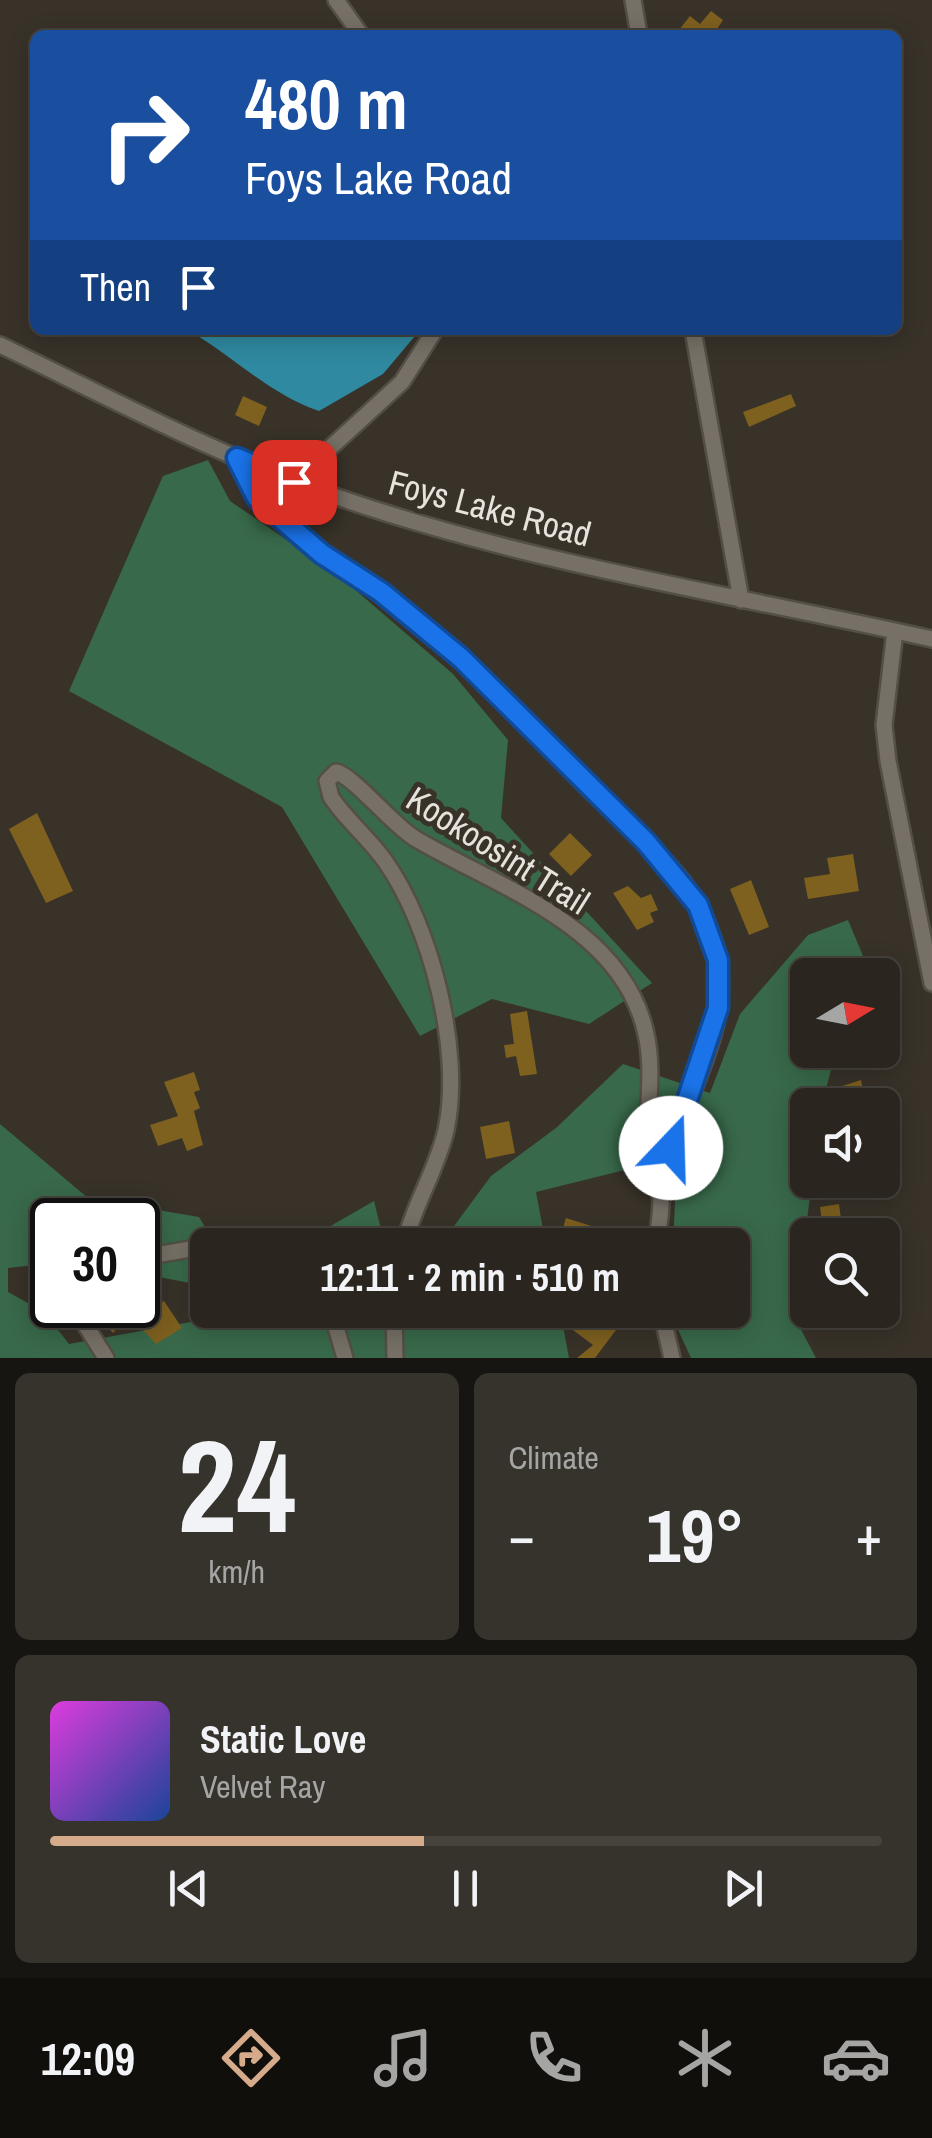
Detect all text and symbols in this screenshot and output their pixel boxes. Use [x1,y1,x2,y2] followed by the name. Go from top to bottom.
[245,57,408,151] text: 480 m
[80,70,210,200] icon: right
[245,147,512,208] text: Foys Lake Road
[171,260,226,315] icon: arrive
[80,262,151,313] text: Then
[252,440,337,525] pin
[267,455,322,510] icon: arrive
[384,458,596,558] street label: Foys Lake Road
[398,775,598,925] street label: Kookoosint Trail
[790,958,900,1068] north arrow
[790,958,900,1328] map controls
[790,1088,900,1198] button: sound
[619,1096,723,1200] position arrow
[30,1198,160,1328] speed limit sign: 30
[790,1218,900,1328] button: search
[320,1252,620,1303] text: 12:11 · 2 min · 510 m
[177,1397,296,1573] text: 24
[509,1436,599,1479] text: Climate
[646,1484,744,1585] text: 19°
[509,1498,535,1572] text: −
[856,1498,882,1572] text: +
[208,1550,265,1593] text: km/h
[200,1714,366,1765] text: Static Love
[200,1765,325,1808] text: Velvet Ray
[161,1861,216,1916] icon: previous
[438,1861,493,1916] icon: pause
[716,1861,771,1916] icon: next
[216,2023,286,2093] icon: directions
[368,2023,438,2093] icon: music
[519,2023,589,2093] icon: phone
[670,2023,740,2093] icon: climate
[821,2023,891,2093] icon: car
[41,2028,135,2089] text: 12:09

